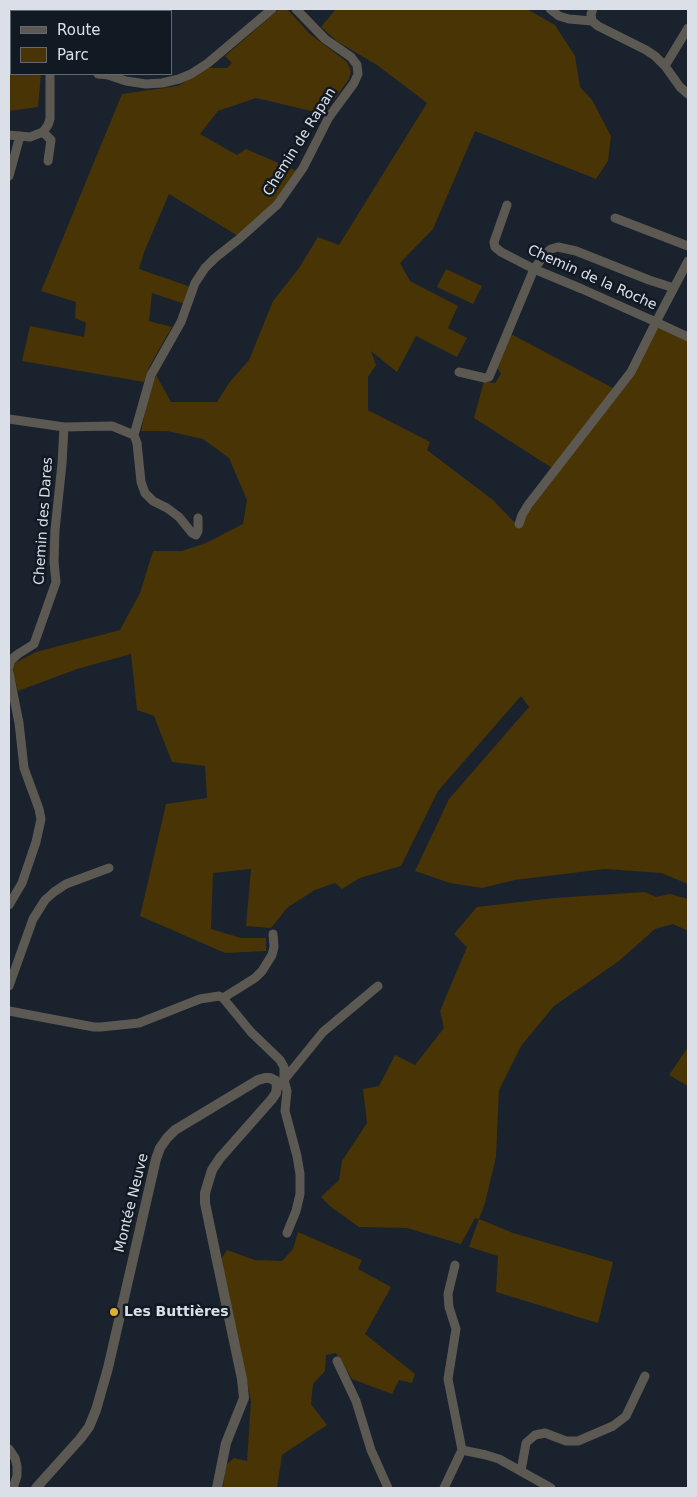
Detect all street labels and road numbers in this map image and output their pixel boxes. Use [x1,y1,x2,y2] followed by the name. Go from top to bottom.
[260,85,340,199] street label: Chemin de Rapan
[525,242,659,314] street label: Chemin de la Roche
[31,457,57,585] street label: Chemin des Dares
[112,1152,152,1254] street label: Montée Neuve

